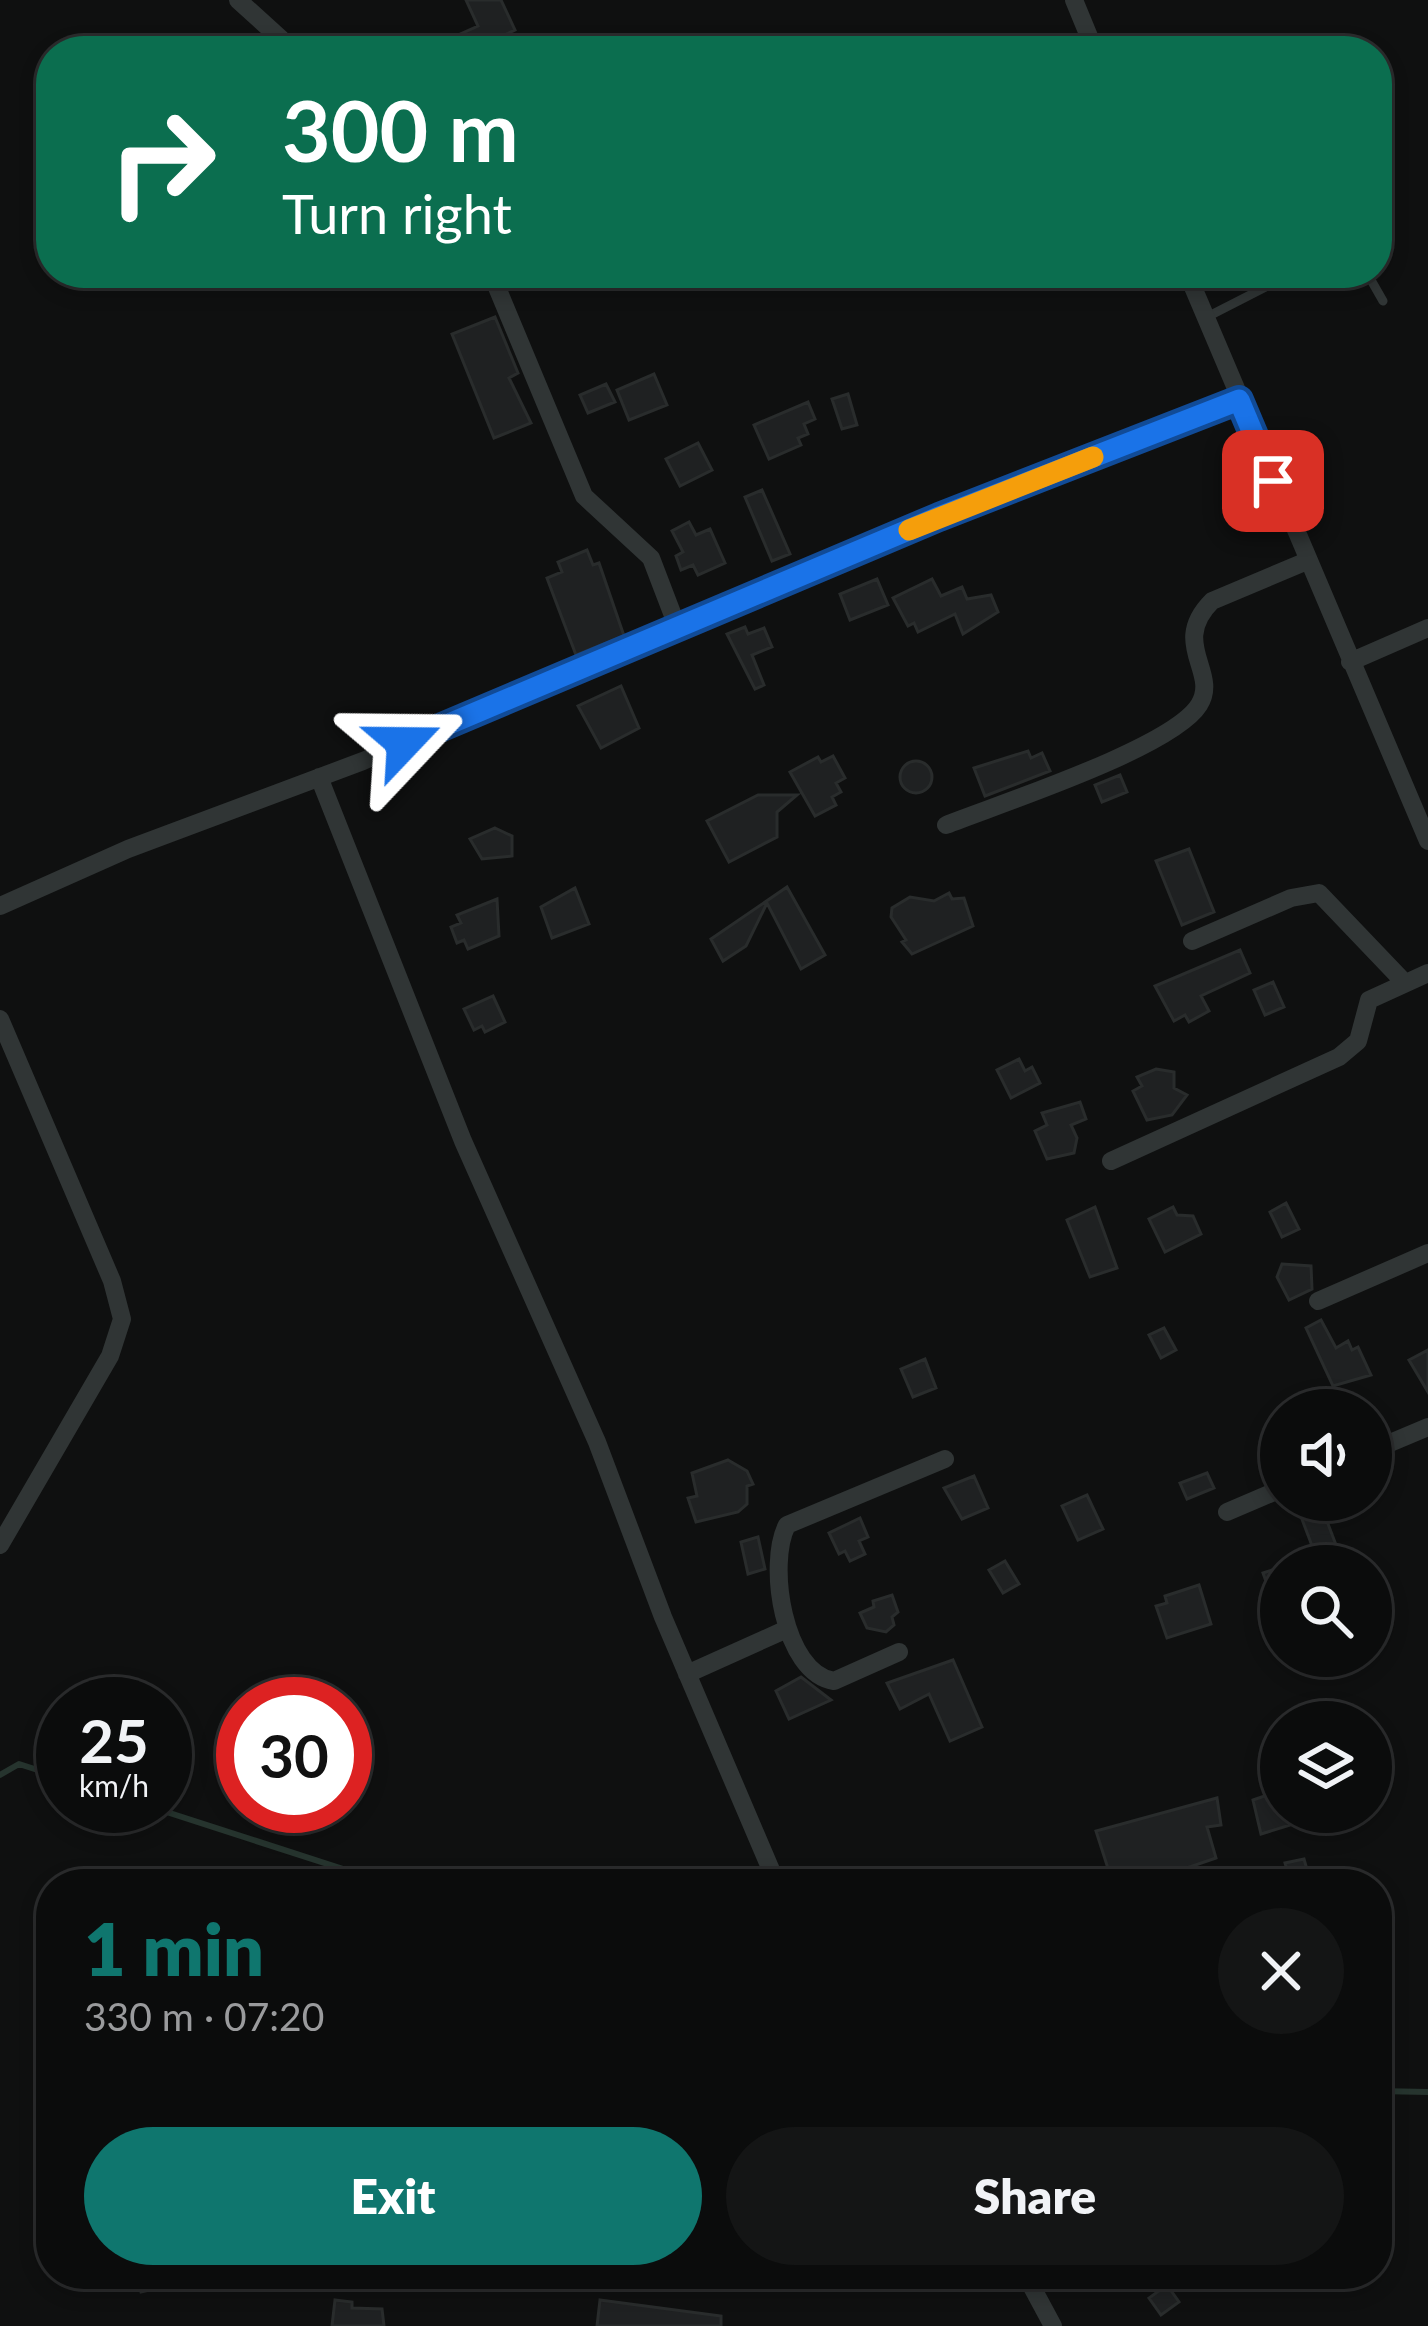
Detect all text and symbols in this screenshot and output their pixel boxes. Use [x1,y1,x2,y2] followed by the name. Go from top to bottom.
[282,79,519,180] text: 300 m
[84,84,240,240] icon: right
[282,181,512,246] text: Turn right
[1222,430,1324,532] pin
[1240,448,1306,514] icon: arrive
[341,680,467,806] position arrow
[1260,1389,1392,1833] map controls
[1260,1389,1392,1521] button: sound
[1260,1545,1392,1677] button: search
[216,1677,372,1833] speed limit sign: 30
[1260,1701,1392,1833] button: layers
[79,1704,149,1776] text: 25
[79,1767,149,1803] text: km/h
[84,1905,264,1991] text: 1 min
[1218,1908,1344,2034] button: close
[84,1993,324,2039] text: 330 m · 07:20
[84,2127,702,2265] button: Exit
[726,2127,1344,2265] button: Share

